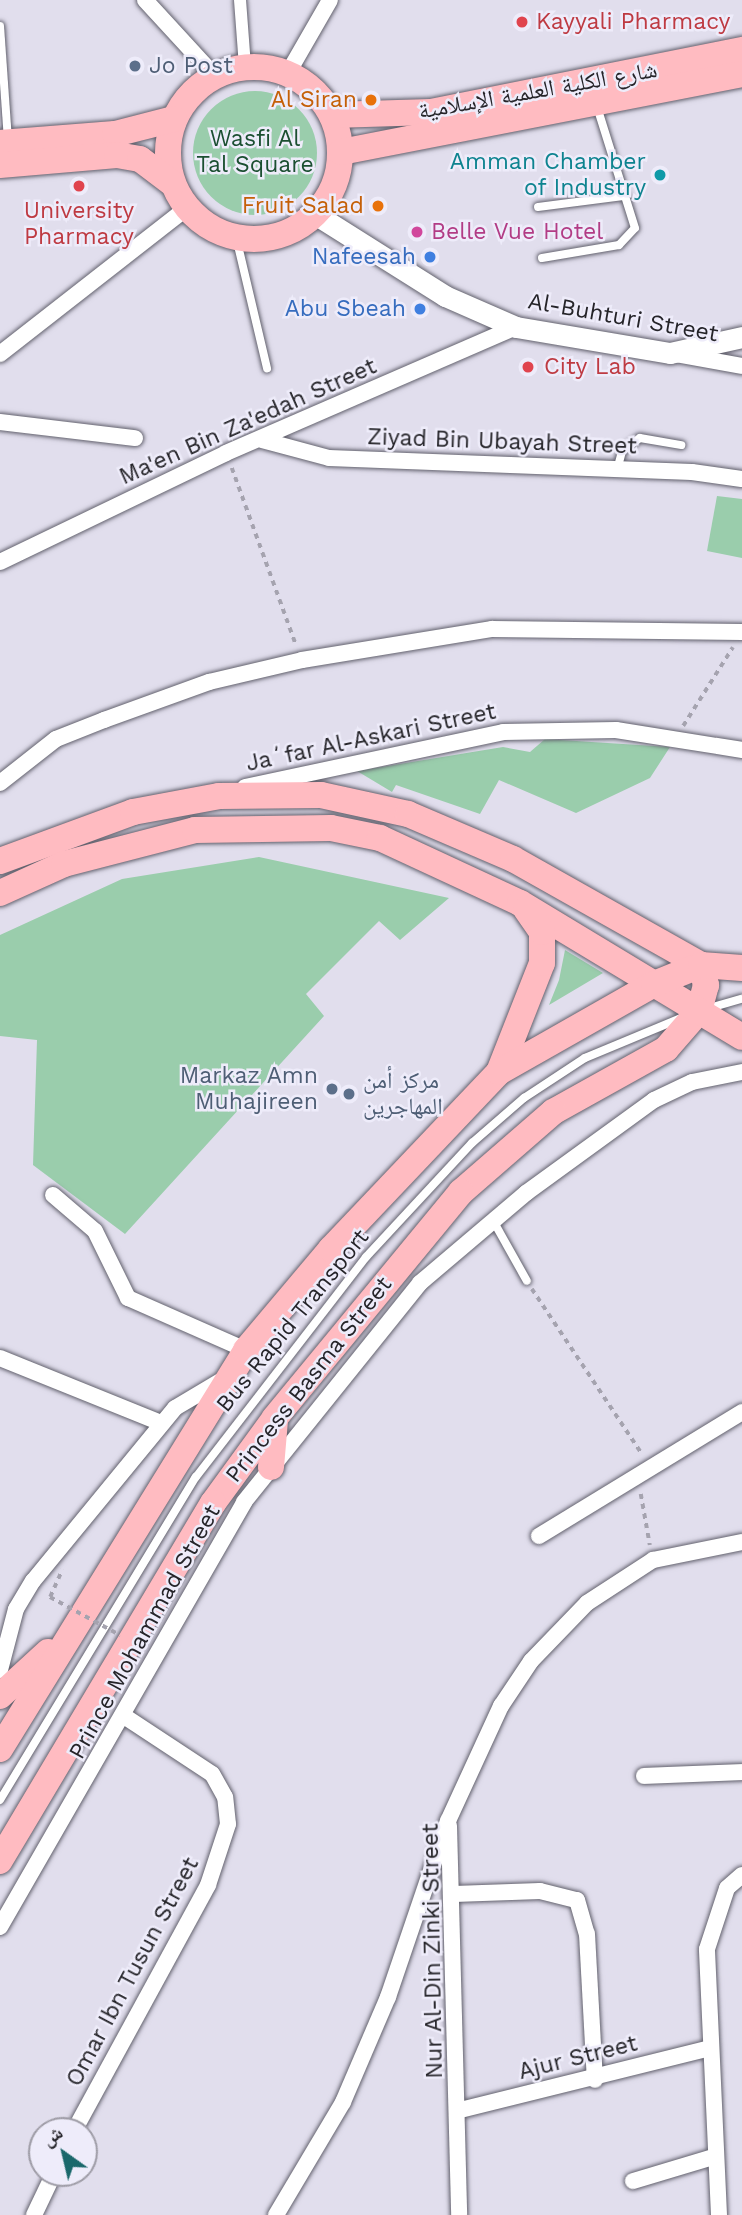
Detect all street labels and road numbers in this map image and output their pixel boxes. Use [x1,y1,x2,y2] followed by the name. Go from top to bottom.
[417,56,659,126] street label: شارع الكلية العلمية الإسلامية
[526,288,720,348] street label: Al-Buhturi Street
[115,353,381,491] street label: Ma'en Bin Za'edah Street
[367,424,637,460] street label: Ziyad Bin Ubayah Street
[243,698,499,778] street label: Jaʻfar Al-Askari Street
[211,1224,375,1418] street label: Bus Rapid Transport
[220,1271,398,1489] street label: Princess Basma Street
[63,1500,227,1764] street label: Prince Mohammad Street
[417,1822,449,2080] street label: Nur Al-Din Zinki Street
[61,1852,205,2092] street label: Omar Ibn Tusun Street
[515,2030,641,2086] street label: Ajur Street

